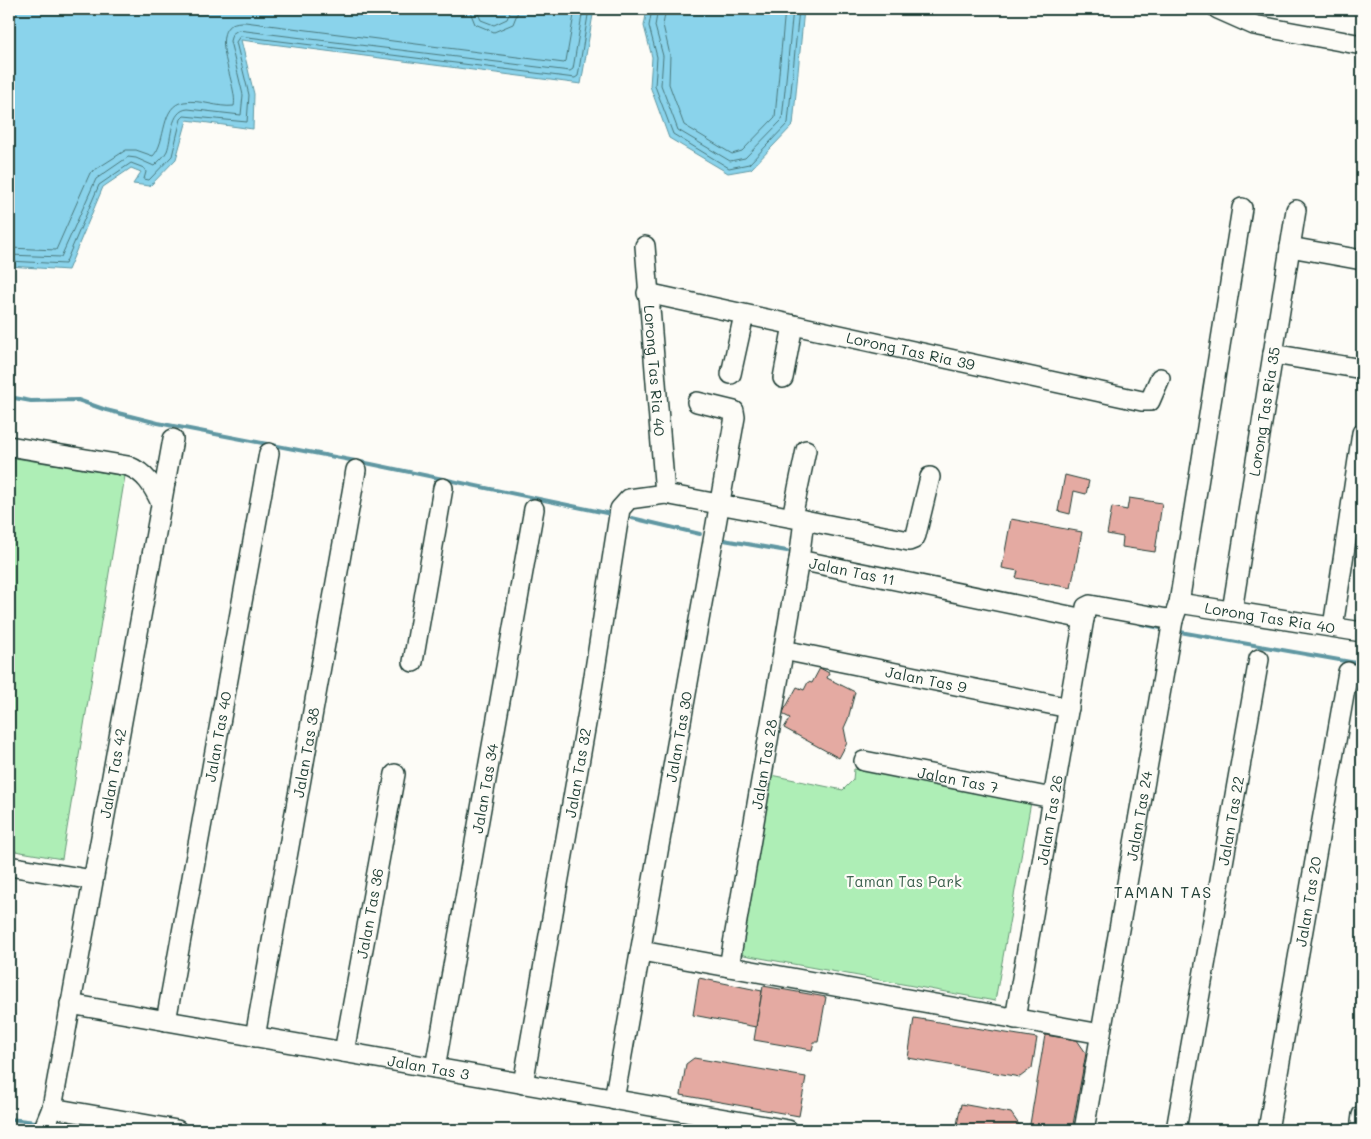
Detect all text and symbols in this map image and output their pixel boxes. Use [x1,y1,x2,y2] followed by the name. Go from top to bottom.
[640,304,670,437] street label: Lorong Tas Ria 40
[845,327,977,374] street label: Lorong Tas Ria 39
[1244,345,1284,478] street label: Lorong Tas Ria 35
[808,552,897,590] street label: Jalan Tas 11
[1203,597,1336,638] street label: Lorong Tas Ria 40
[884,661,969,697] street label: Jalan Tas 9
[200,690,236,784] street label: Jalan Tas 40
[661,690,696,784] street label: Jalan Tas 30
[288,706,324,799] street label: Jalan Tas 38
[746,717,781,811] street label: Jalan Tas 28
[560,726,595,819] street label: Jalan Tas 32
[95,727,130,820] street label: Jalan Tas 42
[467,741,502,835] street label: Jalan Tas 34
[916,762,1000,797] street label: Jalan Tas 7
[1121,769,1157,862] street label: Jalan Tas 24
[1032,773,1067,867] street label: Jalan Tas 26
[1213,775,1248,867] street label: Jalan Tas 22
[1290,855,1326,948] street label: Jalan Tas 20
[351,866,388,960] street label: Jalan Tas 36
[846,871,962,891] park label: Taman Tas Park
[1114,881,1212,902] district label: TAMAN TAS
[386,1050,471,1084] street label: Jalan Tas 3

